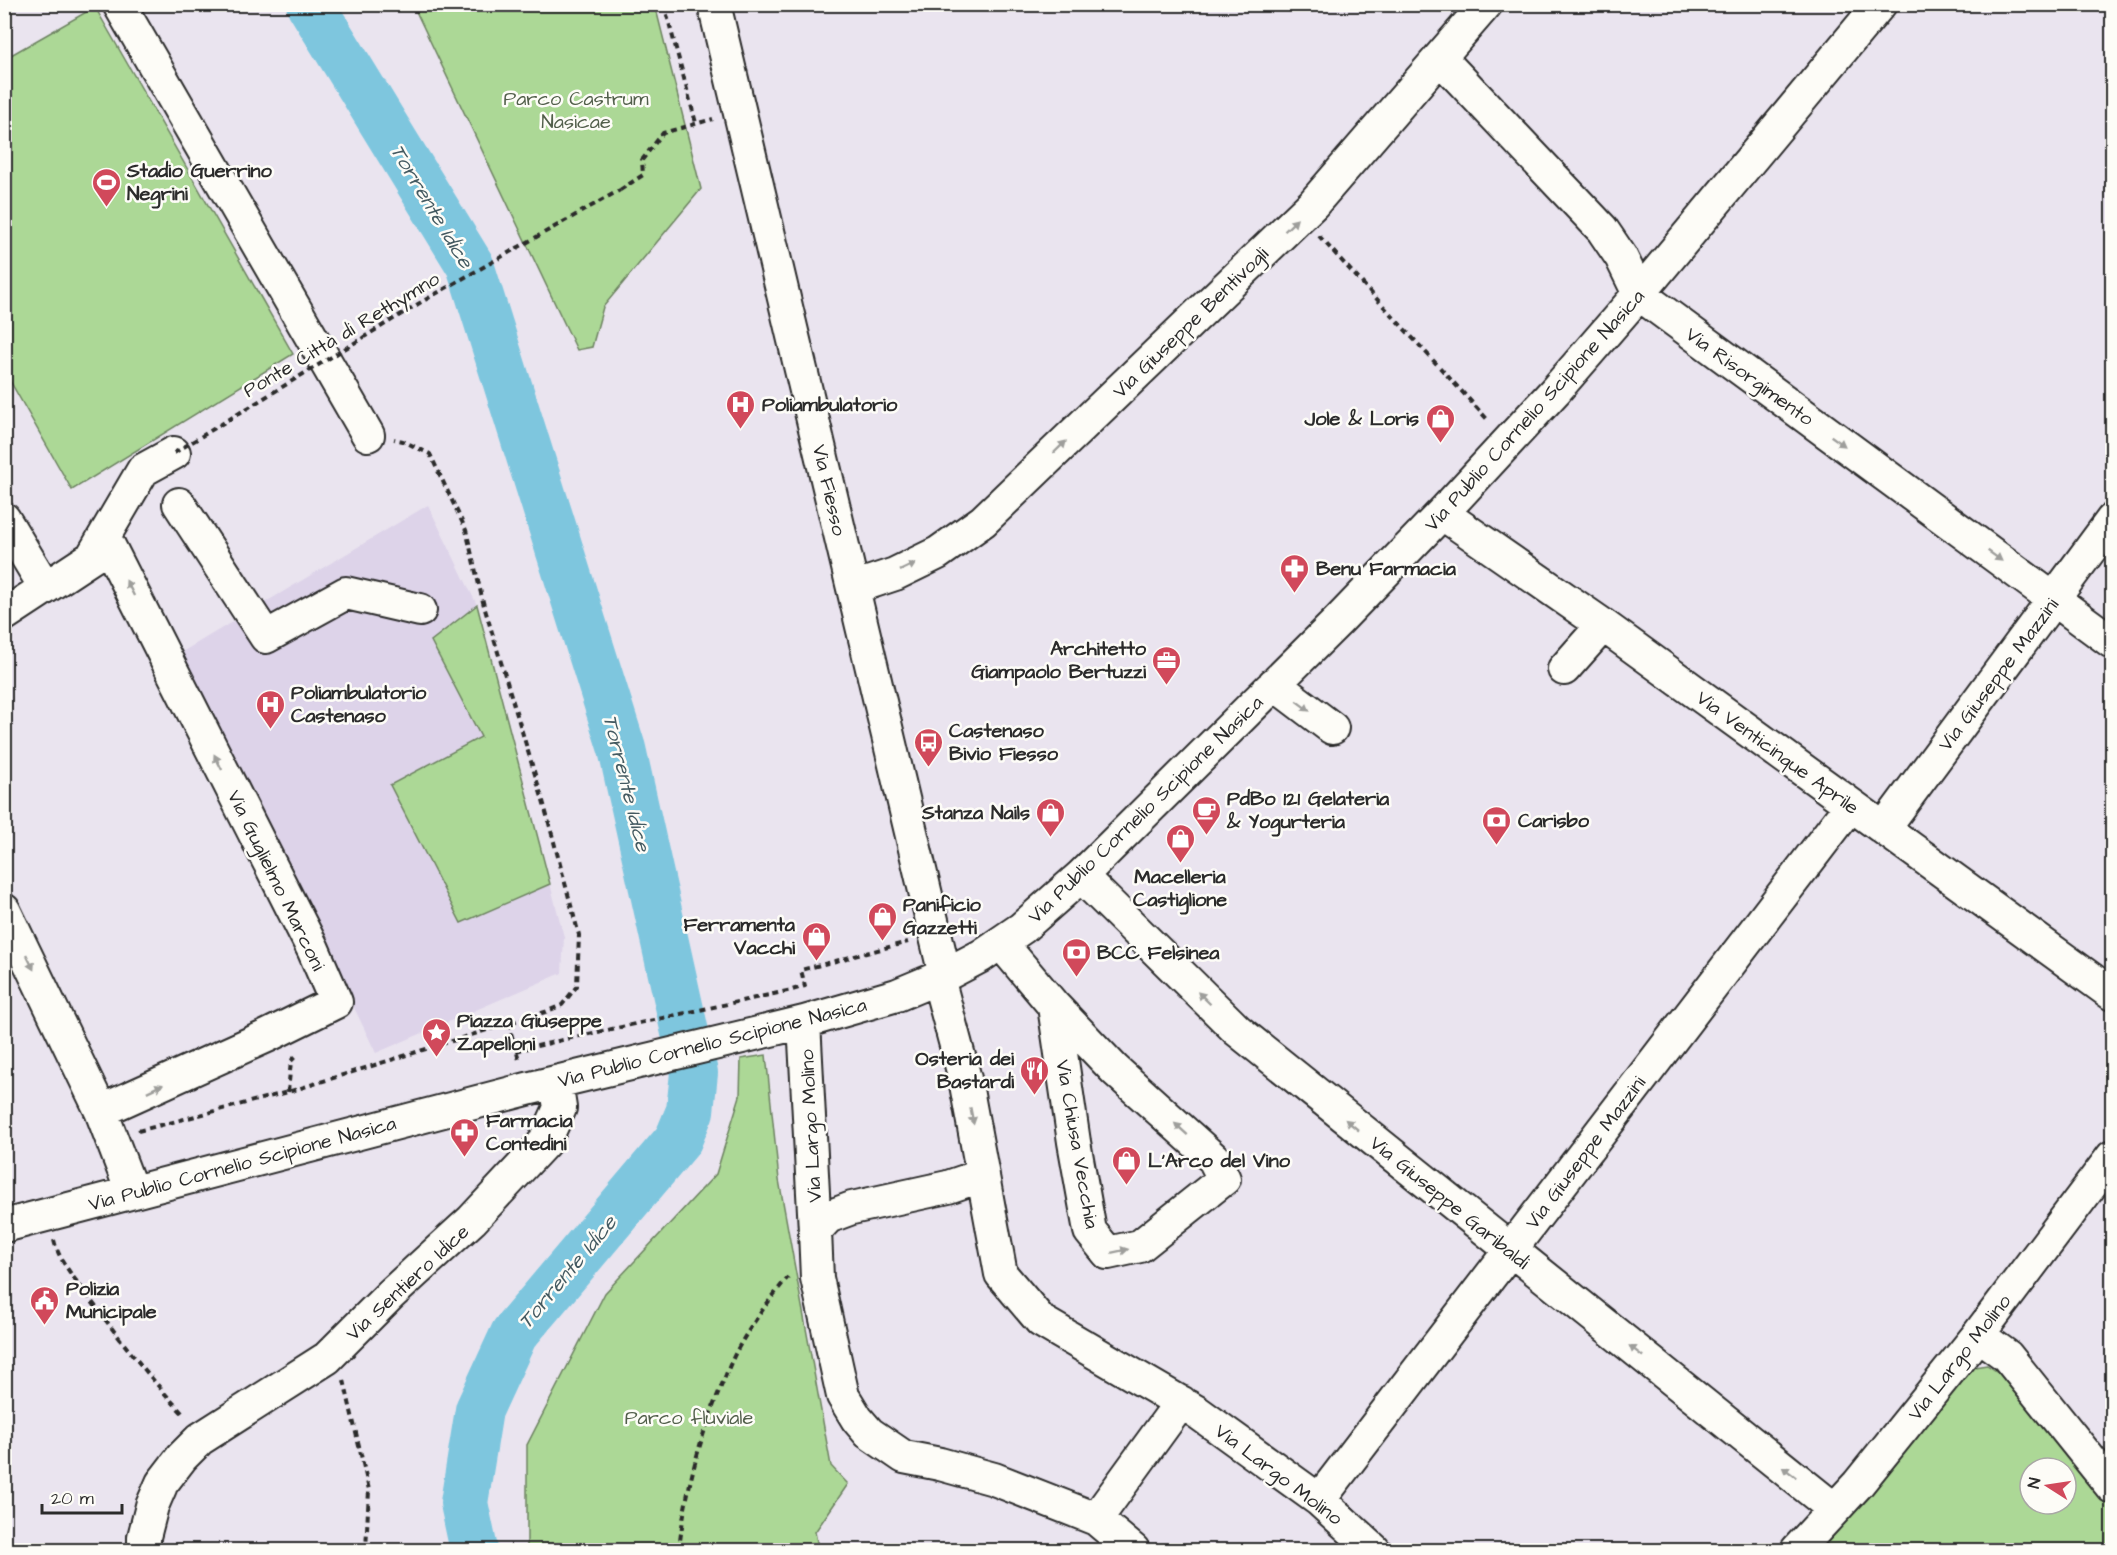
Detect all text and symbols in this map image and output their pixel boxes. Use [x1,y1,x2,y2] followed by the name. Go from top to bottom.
[503,85,649,136] park label: Parco Castrum Nasicae
[383,139,481,275] water label: Torrente Idice
[126,157,273,209] place label: Stadio Guerrino Negrini
[90,166,122,208] sports icon: Stadio Guerrino Negrini
[1284,218,1298,232] one-way arrow
[1107,241,1276,405] street label: Via Giuseppe Bentivogli
[238,265,446,406] street label: Ponte Città di Rethymno
[1418,283,1651,538] street label: Via Publio Cornelio Scipione Nasica
[1679,321,1819,434] street label: Via Risorgimento
[725,388,757,430] hospital icon: Poliambulatorio
[762,391,898,419] place label: Poliambulatorio
[1424,402,1456,444] shop icon: Jole & Loris
[1304,405,1419,433] place label: Jole & Loris
[1831,434,1846,446] one-way arrow
[1053,441,1067,455] one-way arrow
[805,442,853,539] street label: Via Fiesso
[1987,550,2003,562] one-way arrow
[1279,552,1311,594] pharmacy icon: Benu Farmacia
[1316,555,1457,583] place label: Benu Farmacia
[899,563,917,573] one-way arrow
[125,579,135,596] one-way arrow
[1932,592,2066,757] street label: Via Giuseppe Mazzini
[971,635,1147,686] place label: Architetto Giampaolo Bertuzzi
[1151,644,1183,686] office icon: Architetto Giampaolo Bertuzzi
[291,679,427,730] place label: Poliambulatorio Castenaso
[1690,684,1865,822] street label: Via Venticinque Aprile
[254,688,286,730] hospital icon: Poliambulatorio Castenaso
[1022,689,1270,930] street label: Via Publio Cornelio Scipione Nasica
[1294,700,1310,712] one-way arrow
[596,712,658,856] water label: Torrente Idice
[949,717,1059,768] place label: Castenaso Bivio Fiesso
[912,726,944,768] bus stop icon: Castenaso Bivio Fiesso
[213,753,223,770] one-way arrow
[219,785,332,976] street label: Via Guglielmo Marconi
[1226,785,1390,837] place label: PdBo 121 Gelateria & Yogurteria
[1190,794,1222,836] cafe icon: PdBo 121 Gelateria & Yogurteria
[1035,796,1067,838] shop icon: Stanza Nails
[921,799,1030,827] place label: Stanza Nails
[1481,804,1513,846] bank icon: Carisbo
[1518,807,1590,835] place label: Carisbo
[1164,822,1196,864] shop icon: Macelleria Castiglione
[1133,863,1227,915] place label: Macelleria Castiglione
[903,891,982,942] place label: Panificio Gazzetti
[866,900,898,942] shop icon: Panificio Gazzetti
[683,911,796,962] place label: Ferramenta Vacchi
[800,920,832,962] shop icon: Ferramenta Vacchi
[1060,936,1092,978] bank icon: BCC Felsinea
[1097,939,1220,967] place label: BCC Felsinea
[26,954,35,971] one-way arrow
[555,991,870,1095] street label: Via Publio Cornelio Scipione Nasica
[1197,991,1212,1005] one-way arrow
[457,1007,602,1058] place label: Piazza Giuseppe Zapelloni
[420,1016,452,1058] place icon: Piazza Giuseppe Zapelloni
[915,1045,1015,1096] place label: Osteria dei Bastardi
[793,1048,830,1203] street label: Via Largo Molino
[1019,1054,1051,1096] restaurant icon: Osteria dei Bastardi
[1048,1058,1106,1231] street label: Via Chiusa Vecchia
[1519,1070,1653,1235] street label: Via Giuseppe Mazzini
[146,1084,163,1093] one-way arrow
[486,1107,573,1158] place label: Farmacia Contedini
[968,1107,977,1126] one-way arrow
[85,1109,399,1219] street label: Via Publio Cornelio Scipione Nasica
[449,1116,481,1158] pharmacy icon: Farmacia Contedini
[1345,1119,1360,1131] one-way arrow
[1174,1123,1189,1136] one-way arrow
[1363,1129,1535,1276] street label: Via Giuseppe Garibaldi
[1111,1144,1143,1186] shop icon: L'Arco del Vino
[1148,1147,1291,1175] place label: L'Arco del Vino
[511,1208,625,1335] water label: Torrente Idice
[340,1218,476,1347] street label: Via Sentiero Idice
[1111,1245,1129,1255] one-way arrow
[66,1275,157,1326] place label: Polizia Municipale
[29,1284,61,1326] public building icon: Polizia Municipale
[1901,1288,2019,1427] street label: Via Largo Molino
[1629,1345,1644,1357] one-way arrow
[625,1404,753,1432] park label: Parco fluviale
[1208,1417,1348,1533] street label: Via Largo Molino
[2018,1456,2078,1516] north arrow
[1781,1466,1797,1479] one-way arrow
[2023,1476,2046,1490] text: N
[42,1477,122,1515] scale bar
[51,1486,94,1511] text: 20 m

